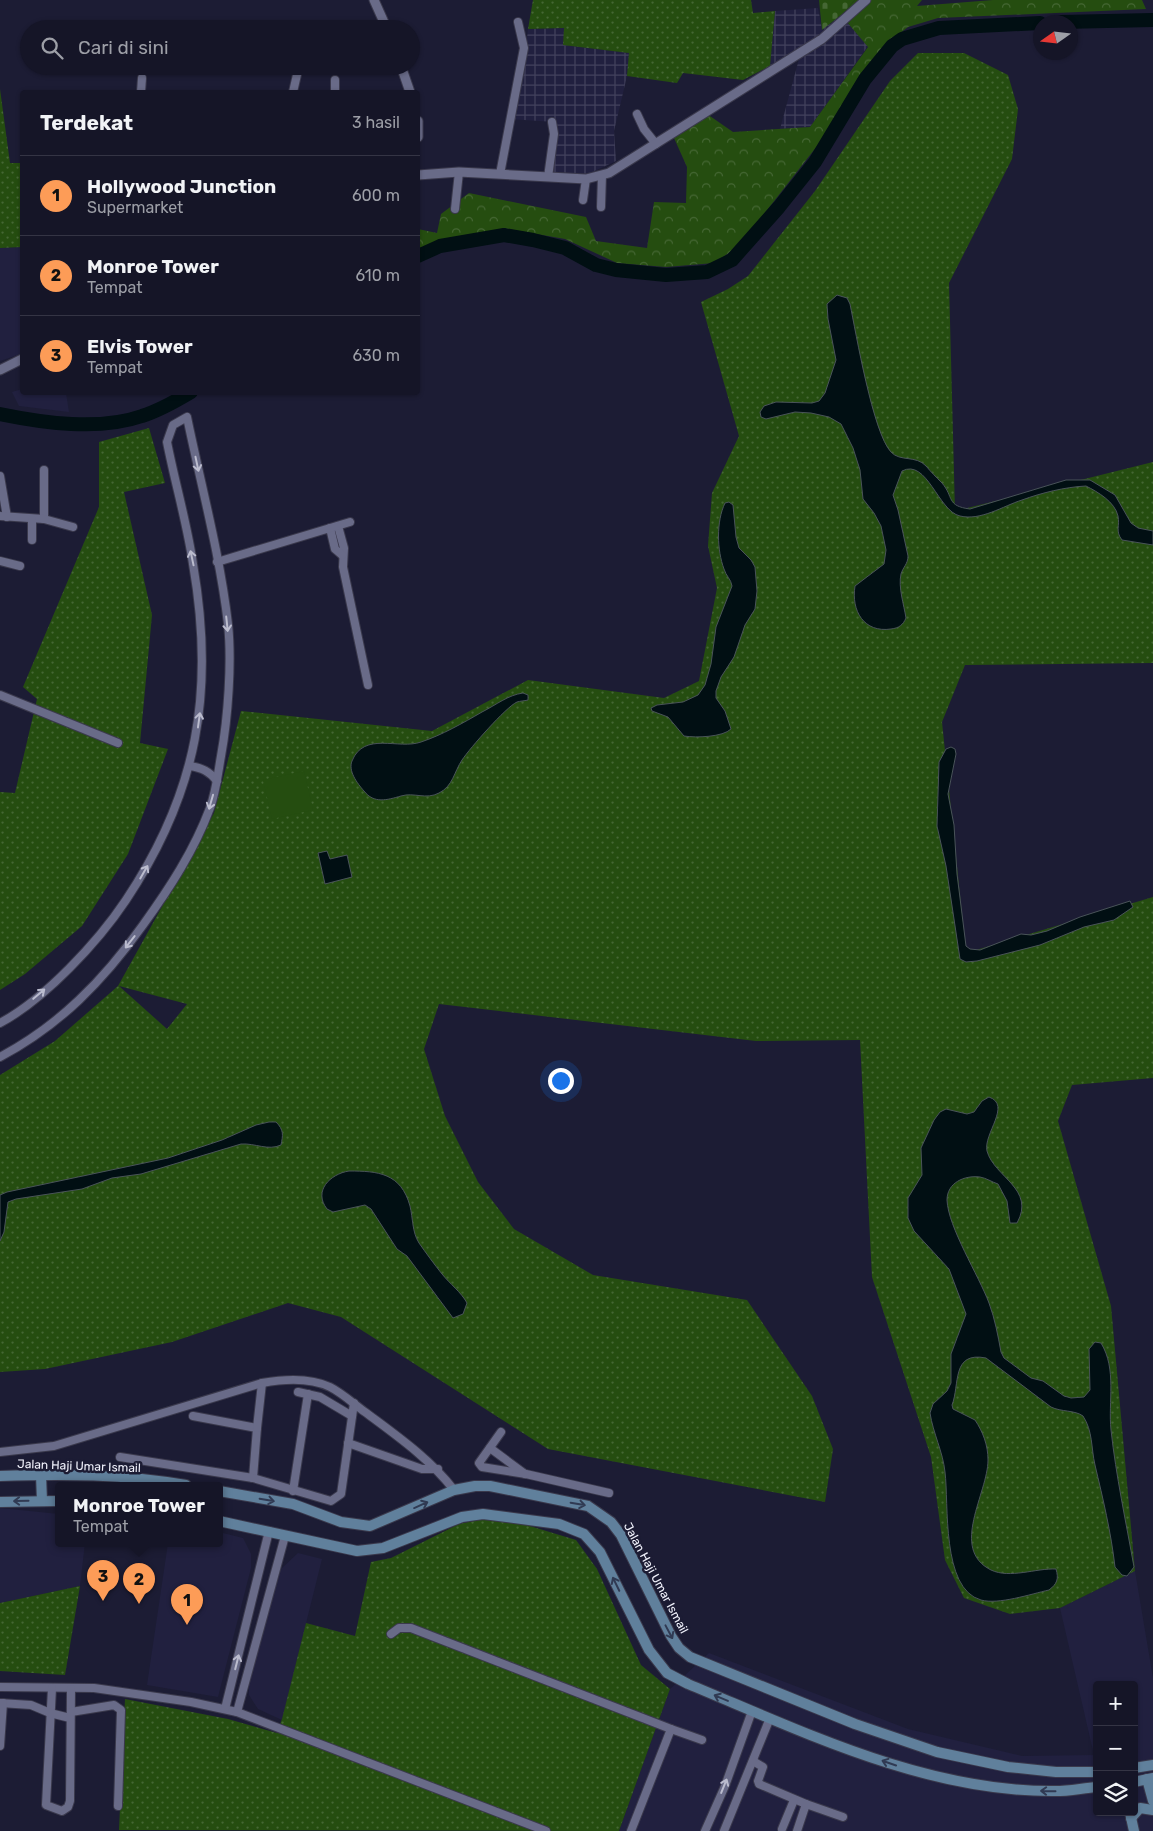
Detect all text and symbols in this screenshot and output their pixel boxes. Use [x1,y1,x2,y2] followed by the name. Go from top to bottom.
[1033,15,1078,60] north arrow
[20,20,420,75] search box
[38,34,66,62] icon: search
[78,36,169,59] text: Cari di sini
[40,110,133,135] text: Terdekat
[352,113,400,132] text: 3 hasil
[87,175,276,198] text: Hollywood Junction
[52,186,60,205] text: 1
[352,186,400,205] text: 600 m
[87,198,183,217] text: Supermarket
[87,255,219,278] text: Monroe Tower
[51,266,61,285] text: 2
[356,266,400,285] text: 610 m
[87,278,142,297] text: Tempat
[87,335,193,358] text: Elvis Tower
[51,346,61,365] text: 3
[352,346,400,365] text: 630 m
[87,358,142,377] text: Tempat
[193,456,202,472] one-way arrow
[187,551,196,567] one-way arrow
[222,616,232,632] one-way arrow
[194,712,204,728] one-way arrow
[206,794,216,810] one-way arrow
[139,864,149,879] one-way arrow
[125,935,136,948] one-way arrow
[32,989,45,1000] one-way arrow
[548,1068,574,1094] your location
[17,1457,141,1475] street label: Jalan Haji Umar Ismail
[55,1482,223,1547] popup
[73,1494,205,1517] text: Monroe Tower
[259,1495,275,1505] one-way arrow
[13,1497,29,1506] one-way arrow
[413,1499,428,1509] one-way arrow
[570,1500,586,1510] one-way arrow
[73,1517,129,1536] text: Tempat
[621,1520,691,1636] street label: Jalan Haji Umar Ismail
[87,1560,119,1601] pin: 3
[123,1563,155,1604] pin: 2
[611,1577,620,1592] one-way arrow
[171,1584,203,1625] pin: 1
[664,1624,674,1639] one-way arrow
[233,1654,242,1670] one-way arrow
[1093,1681,1138,1816] map controls
[1093,1681,1138,1726] button: +
[714,1693,729,1702] one-way arrow
[1093,1726,1138,1771] button: −
[881,1757,897,1767] one-way arrow
[1093,1771,1138,1816] button: layers
[720,1779,730,1794] one-way arrow
[1041,1786,1057,1796] one-way arrow

